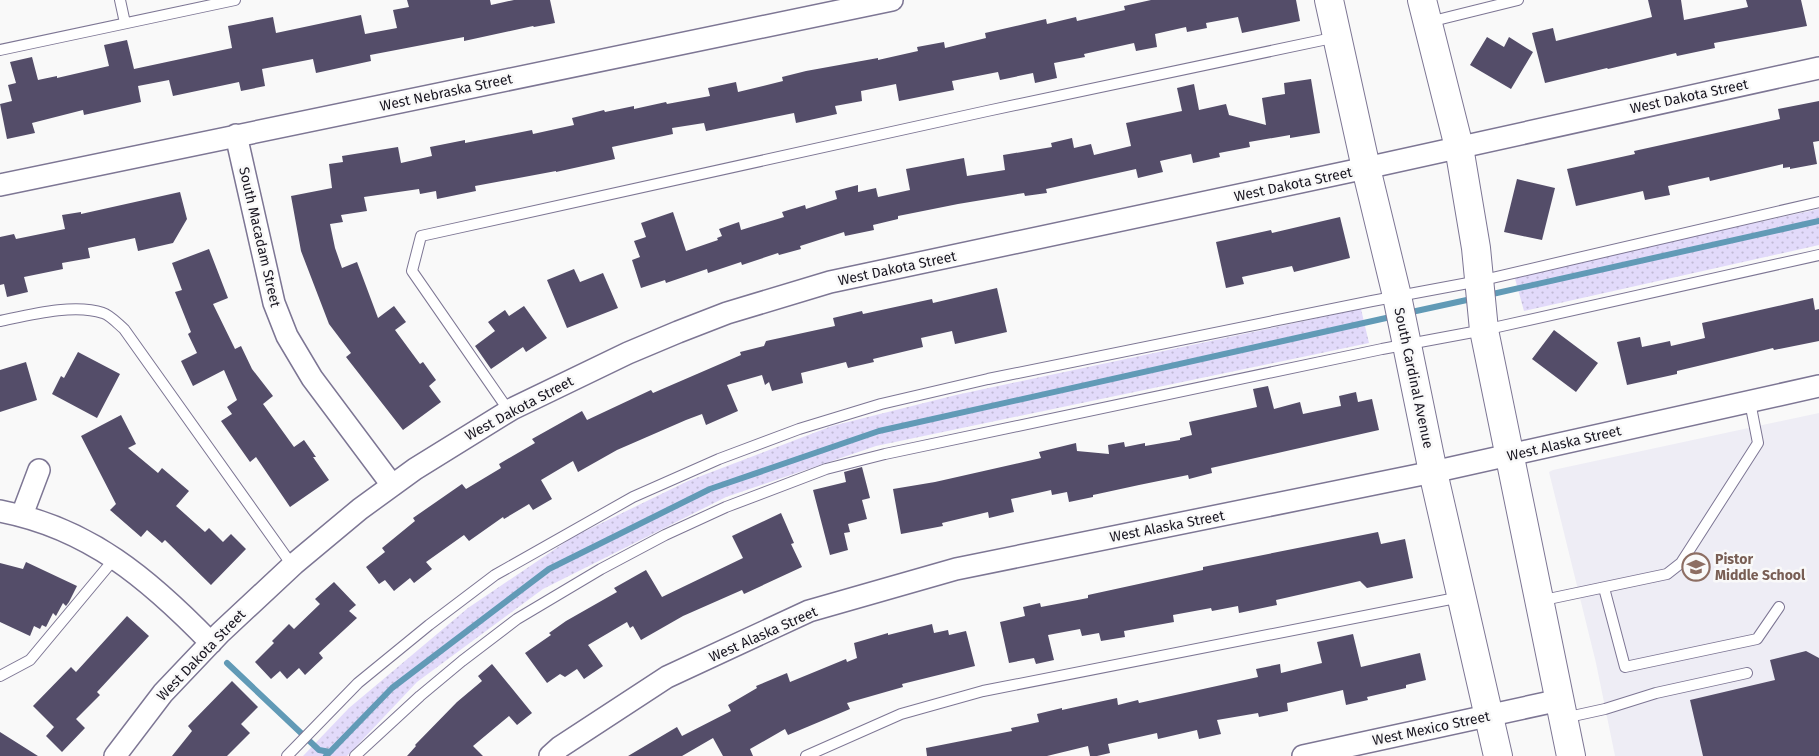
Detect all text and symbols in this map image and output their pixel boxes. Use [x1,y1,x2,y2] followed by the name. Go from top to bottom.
[378,70,515,115] street label: West Nebraska Street
[1628,75,1751,117] street label: West Dakota Street
[1232,163,1355,205] street label: West Dakota Street
[235,165,284,310] street label: South Macadam Street
[836,247,959,289] street label: West Dakota Street
[1390,306,1437,450] street label: South Cardinal Avenue
[462,372,577,444] street label: West Dakota Street
[1505,422,1624,465] street label: West Alaska Street
[1108,507,1227,546] street label: West Alaska Street
[1715,551,1806,584] place label: Pistor Middle School
[1681,552,1711,582] school or university icon: Pistor Middle School
[706,603,821,666] street label: West Alaska Street
[153,605,250,705] street label: West Dakota Street
[1371,708,1492,749] street label: West Mexico Street

